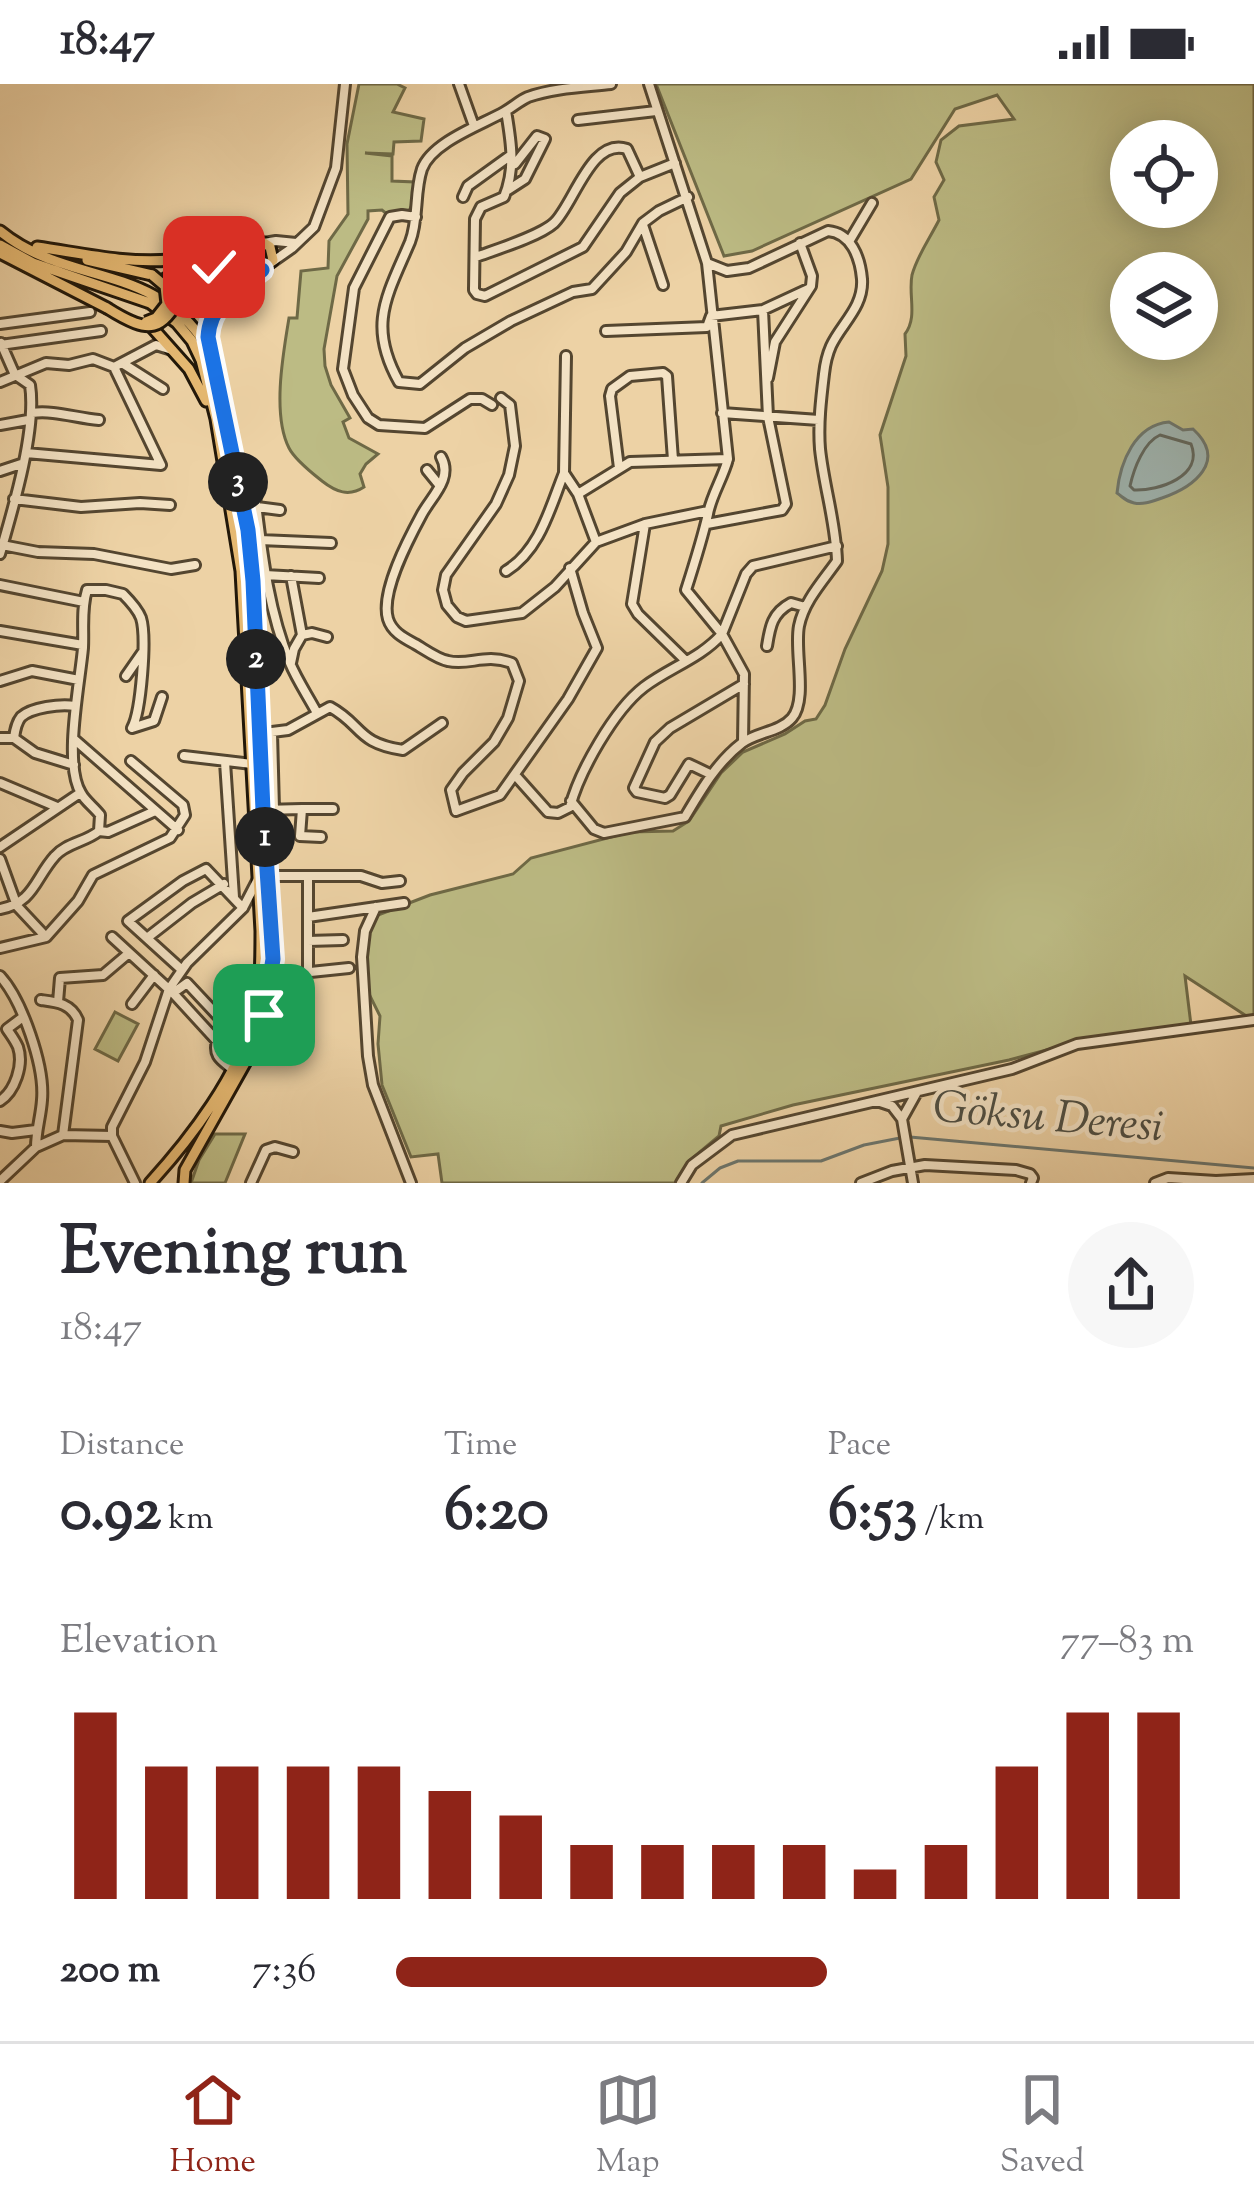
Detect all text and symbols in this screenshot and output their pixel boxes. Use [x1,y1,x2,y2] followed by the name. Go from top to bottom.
[60,10,155,75] text: 18:47
[1110,120,1218,360] map controls
[1110,120,1218,228] button: locate
[163,216,265,318] pin
[181,234,247,300] icon: check
[1110,252,1218,360] button: layers
[208,452,268,512] pin: 3
[231,458,245,506] text: 3
[226,629,286,689] pin: 2
[248,635,264,683] text: 2
[235,807,295,867] pin: 1
[259,813,271,861] text: 1
[213,964,315,1066] pin
[231,982,297,1048] icon: arrive
[930,1078,1166,1162] water label: Göksu Deresi
[60,1209,407,1304] text: Evening run
[1068,1222,1194,1348] button: share
[60,1302,142,1358] text: 18:47
[60,1422,184,1470] text: Distance
[444,1422,517,1470] text: Time
[828,1422,891,1470] text: Pace
[60,1470,161,1557] text: 0.92
[444,1470,549,1557] text: 6:20
[828,1470,918,1557] text: 6:53
[161,1496,214,1544] text: km
[918,1496,984,1544] text: /km
[60,1615,218,1671] text: Elevation
[1060,1615,1194,1671] text: 77–83 m
[60,1944,160,2000] text: 200 m
[252,1944,316,2000] text: 7:36
[169,2067,256,2187] tab: Home
[595,2067,661,2187] tab: Map
[1000,2067,1085,2187] tab: Saved

